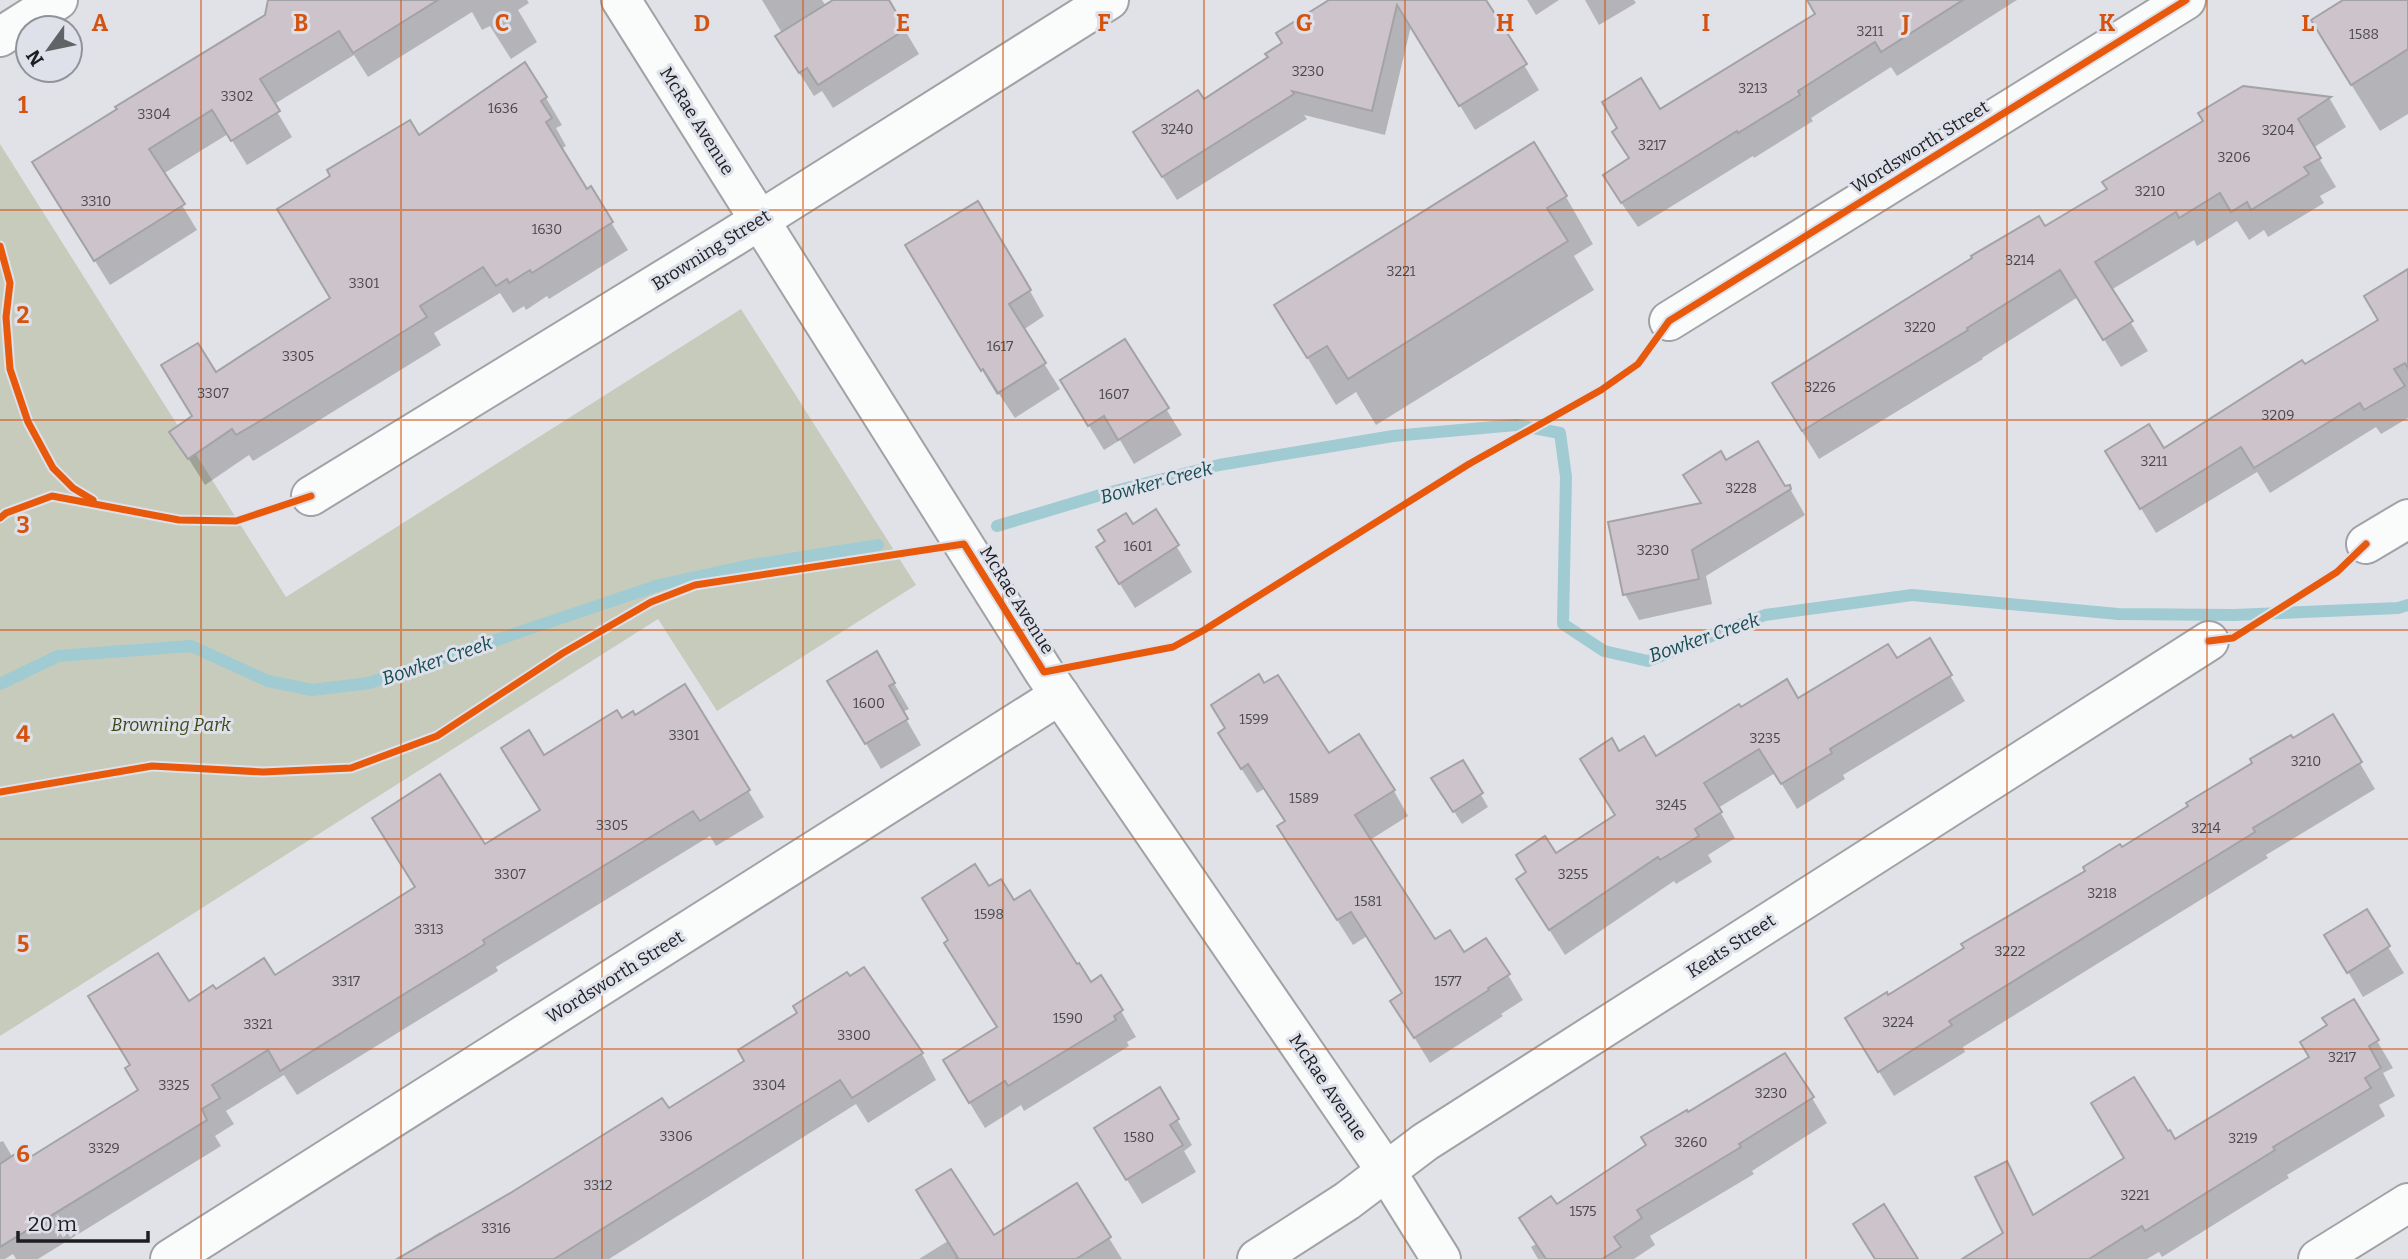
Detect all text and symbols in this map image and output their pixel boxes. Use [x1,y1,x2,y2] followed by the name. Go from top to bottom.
[92,9,109,37] text: A
[294,9,308,37] text: B
[495,9,509,37] text: C
[694,9,710,37] text: D
[896,9,910,37] text: E
[1098,9,1111,37] text: F
[1296,9,1313,37] text: G
[1496,9,1514,37] text: H
[1702,9,1710,37] text: I
[1900,9,1910,37] text: J
[2099,9,2116,37] text: K
[2302,9,2315,37] text: L
[14,14,84,84] north arrow
[1857,23,1884,40] house number: 3211
[2349,26,2379,43] house number: 1588
[21,45,49,70] text: N
[655,63,739,179] street label: McRae Avenue
[1292,63,1324,80] house number: 3230
[1738,80,1768,97] house number: 3213
[221,88,253,105] house number: 3302
[18,91,28,119] text: 1
[1847,95,1993,198] street label: Wordsworth Street
[488,100,518,117] house number: 1636
[138,106,170,123] house number: 3304
[1161,121,1193,138] house number: 3240
[2262,122,2294,139] house number: 3204
[1638,137,1666,154] house number: 3217
[2218,149,2250,166] house number: 3206
[2135,183,2165,200] house number: 3210
[81,193,111,210] house number: 3310
[648,204,775,295] street label: Browning Street
[532,221,562,238] house number: 1630
[2005,252,2035,269] house number: 3214
[1387,263,1416,280] house number: 3221
[349,275,379,292] house number: 3301
[17,301,30,329] text: 2
[1904,319,1936,336] house number: 3220
[987,338,1013,355] house number: 1617
[282,348,314,365] house number: 3305
[1804,379,1836,396] house number: 3226
[197,385,229,402] house number: 3307
[1099,386,1129,403] house number: 1607
[2262,407,2294,424] house number: 3209
[2141,453,2168,470] house number: 3211
[1098,456,1215,508] water label: Bowker Creek
[1725,480,1757,497] house number: 3228
[16,511,30,539] text: 3
[1124,538,1153,555] house number: 1601
[975,542,1059,658] street label: McRae Avenue
[1637,542,1669,559] house number: 3230
[1646,608,1763,667] water label: Bowker Creek
[379,631,496,690] water label: Bowker Creek
[853,695,885,712] house number: 1600
[1239,711,1269,728] house number: 1599
[111,714,231,736] park label: Browning Park
[16,720,30,748] text: 4
[669,727,699,744] house number: 3301
[1749,730,1781,747] house number: 3235
[2291,753,2321,770] house number: 3210
[1289,790,1319,807] house number: 1589
[1655,797,1687,814] house number: 3245
[596,817,628,834] house number: 3305
[2191,820,2221,837] house number: 3214
[494,866,526,883] house number: 3307
[1558,866,1588,883] house number: 3255
[2087,885,2117,902] house number: 3218
[1354,893,1382,910] house number: 1581
[974,906,1004,923] house number: 1598
[1683,909,1780,983] street label: Keats Street
[414,921,444,938] house number: 3313
[542,925,688,1028] street label: Wordsworth Street
[17,930,29,958] text: 5
[1995,943,2025,960] house number: 3222
[332,973,360,990] house number: 3317
[1435,973,1461,990] house number: 1577
[1053,1010,1083,1027] house number: 1590
[1882,1014,1914,1031] house number: 3224
[243,1016,273,1033] house number: 3321
[837,1027,871,1044] house number: 3300
[1284,1030,1372,1144] street label: McRae Avenue
[2328,1049,2356,1066] house number: 3217
[159,1077,189,1094] house number: 3325
[753,1077,785,1094] house number: 3304
[1755,1085,1787,1102] house number: 3230
[660,1128,692,1145] house number: 3306
[1124,1129,1154,1146] house number: 1580
[2228,1130,2258,1147] house number: 3219
[1675,1134,1707,1151] house number: 3260
[16,1140,30,1168] text: 6
[88,1140,120,1157] house number: 3329
[583,1177,613,1194] house number: 3312
[2121,1187,2150,1204] house number: 3221
[18,1200,147,1244] scale bar
[1569,1203,1597,1220] house number: 1575
[28,1211,77,1237] text: 20 m
[481,1220,511,1237] house number: 3316

